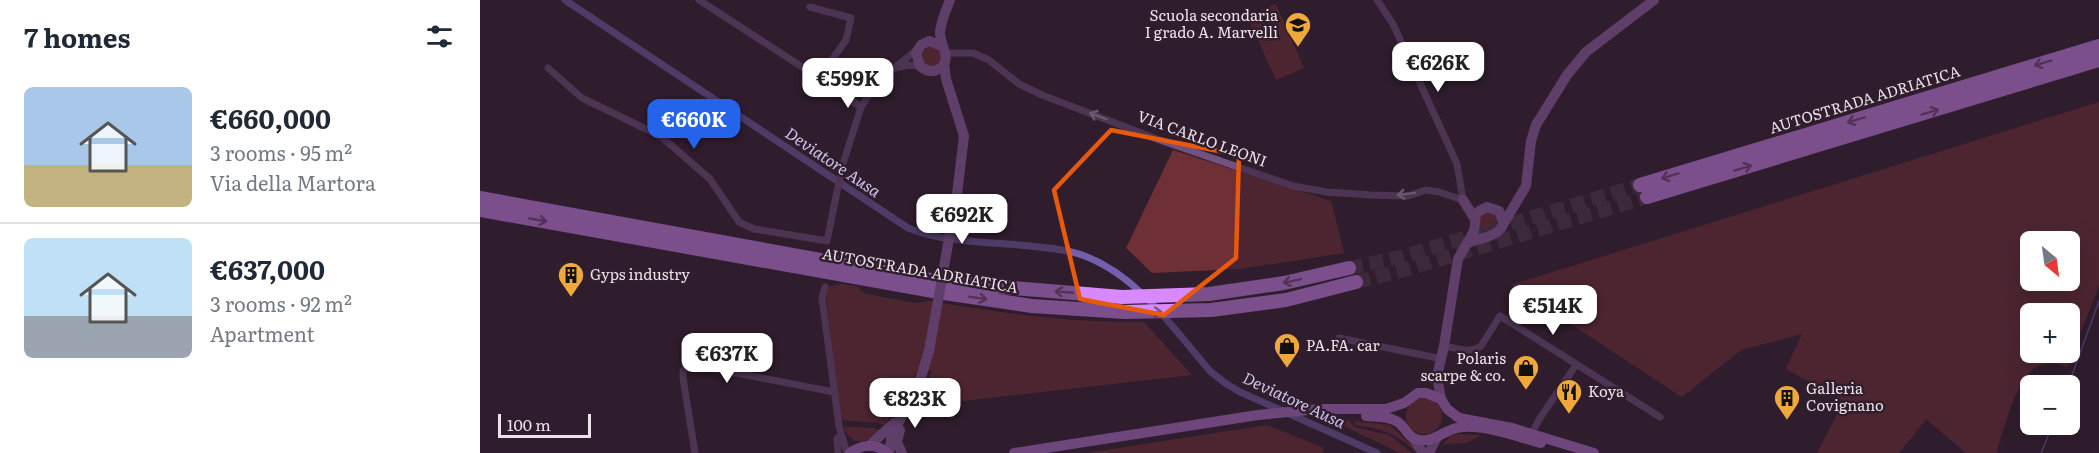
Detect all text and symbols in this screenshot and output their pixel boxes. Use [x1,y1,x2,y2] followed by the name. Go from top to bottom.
[1145,3,1279,43] place label: Scuola secondaria I grado A. Marvelli
[1283,10,1313,48] school or university icon: Scuola secondaria I grado A. Marvelli
[24,17,130,56] text: 7 homes
[423,20,456,53] icon: filters
[1396,42,1480,93] pin: €626K
[1406,46,1470,76] text: €626K
[806,58,890,109] pin: €599K
[2034,58,2053,69] one-way arrow
[1766,59,1963,139] street label: AUTOSTRADA ADRIATICA
[816,62,880,92] text: €599K
[210,98,331,137] text: €660,000
[652,99,736,150] pin: €660K
[661,103,727,133] text: €660K
[1135,103,1270,172] street label: VIA CARLO LEONI
[1920,106,1939,117] one-way arrow
[1089,110,1108,121] one-way arrow
[72,111,144,183] icon: home
[1847,115,1866,126] one-way arrow
[781,120,887,203] water label: Deviatore Ausa
[210,137,352,167] text: 3 rooms · 95 m²
[1733,162,1752,173] one-way arrow
[210,167,376,197] text: Via della Martora
[1661,171,1680,182] one-way arrow
[1397,189,1416,200] one-way arrow
[920,194,1004,245] pin: €692K
[930,198,994,228] text: €692K
[527,215,547,226] one-way arrow
[2020,231,2080,291] north arrow
[2020,231,2080,435] map controls
[821,241,1020,298] street label: AUTOSTRADA ADRIATICA
[210,249,325,288] text: €637,000
[556,260,586,298] building icon: Gyps industry
[72,262,144,334] icon: home
[590,262,690,285] place label: Gyps industry
[1283,276,1302,287] one-way arrow
[1511,285,1595,336] pin: €514K
[1054,286,1074,297] one-way arrow
[210,288,352,318] text: 3 rooms · 92 m²
[1523,289,1583,319] text: €514K
[967,293,987,304] one-way arrow
[2020,303,2080,363] button: +
[1142,306,1162,318] one-way arrow
[210,318,315,348] text: Apartment
[1272,331,1302,369] shop icon: PA.FA. car
[685,333,769,384] pin: €637K
[1306,333,1380,356] place label: PA.FA. car
[696,337,758,367] text: €637K
[1420,346,1506,386] place label: Polaris scarpe & co.
[1511,353,1541,391] shop icon: Polaris scarpe & co.
[1239,365,1351,434] water label: Deviatore Ausa
[2020,375,2080,435] button: −
[1806,376,1884,416] place label: Galleria Covignano
[1554,377,1584,415] restaurant icon: Koya
[873,378,957,429] pin: €823K
[1588,379,1625,402] place label: Koya
[883,382,947,412] text: €823K
[1772,383,1802,421] building icon: Galleria Covignano
[498,411,591,438] scale bar
[507,412,551,436] text: 100 m

